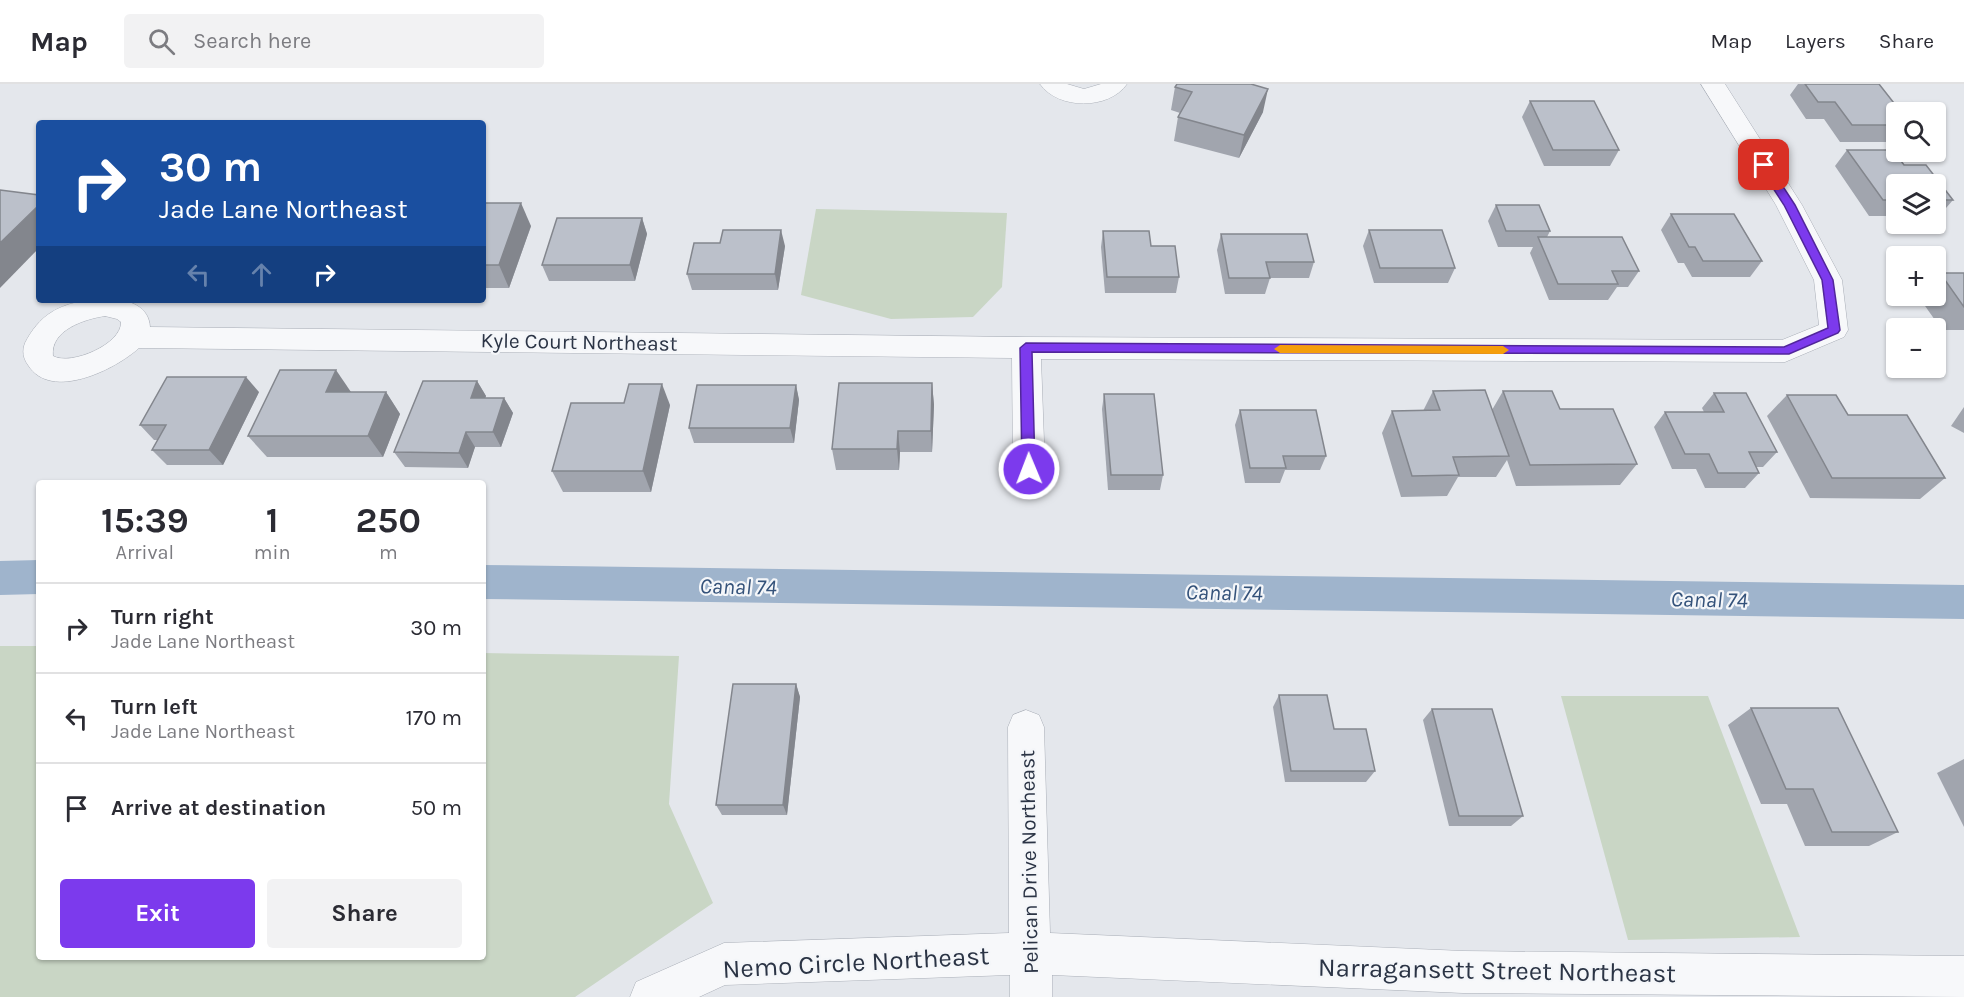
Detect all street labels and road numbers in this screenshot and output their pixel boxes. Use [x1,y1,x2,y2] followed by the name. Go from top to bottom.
[480,328,678,356] street label: Kyle Court Northeast
[1015,750,1043,974] street label: Pelican Drive Northeast
[722,940,990,985] street label: Nemo Circle Northeast
[1318,952,1677,989] street label: Narragansett Street Northeast

